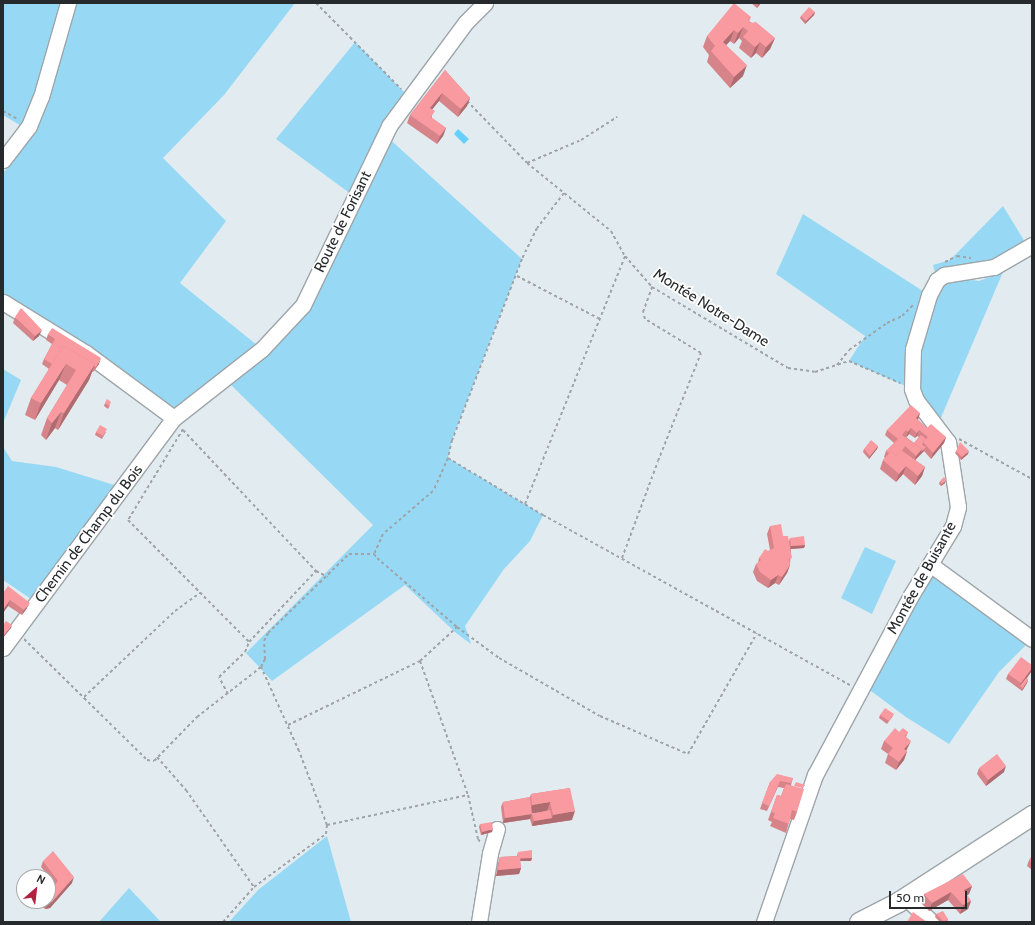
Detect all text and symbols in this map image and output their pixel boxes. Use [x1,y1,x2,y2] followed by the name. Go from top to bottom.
[311,168,375,276] street label: Route de Forisant
[650,265,772,351] street label: Montée Notre-Dame
[31,461,147,607] street label: Chemin de Champ du Bois
[884,519,960,637] street label: Montée de Buisante
[16,869,56,909] north arrow
[34,871,48,887] text: N
[891,883,969,909] scale bar
[896,890,924,905] text: 50 m

